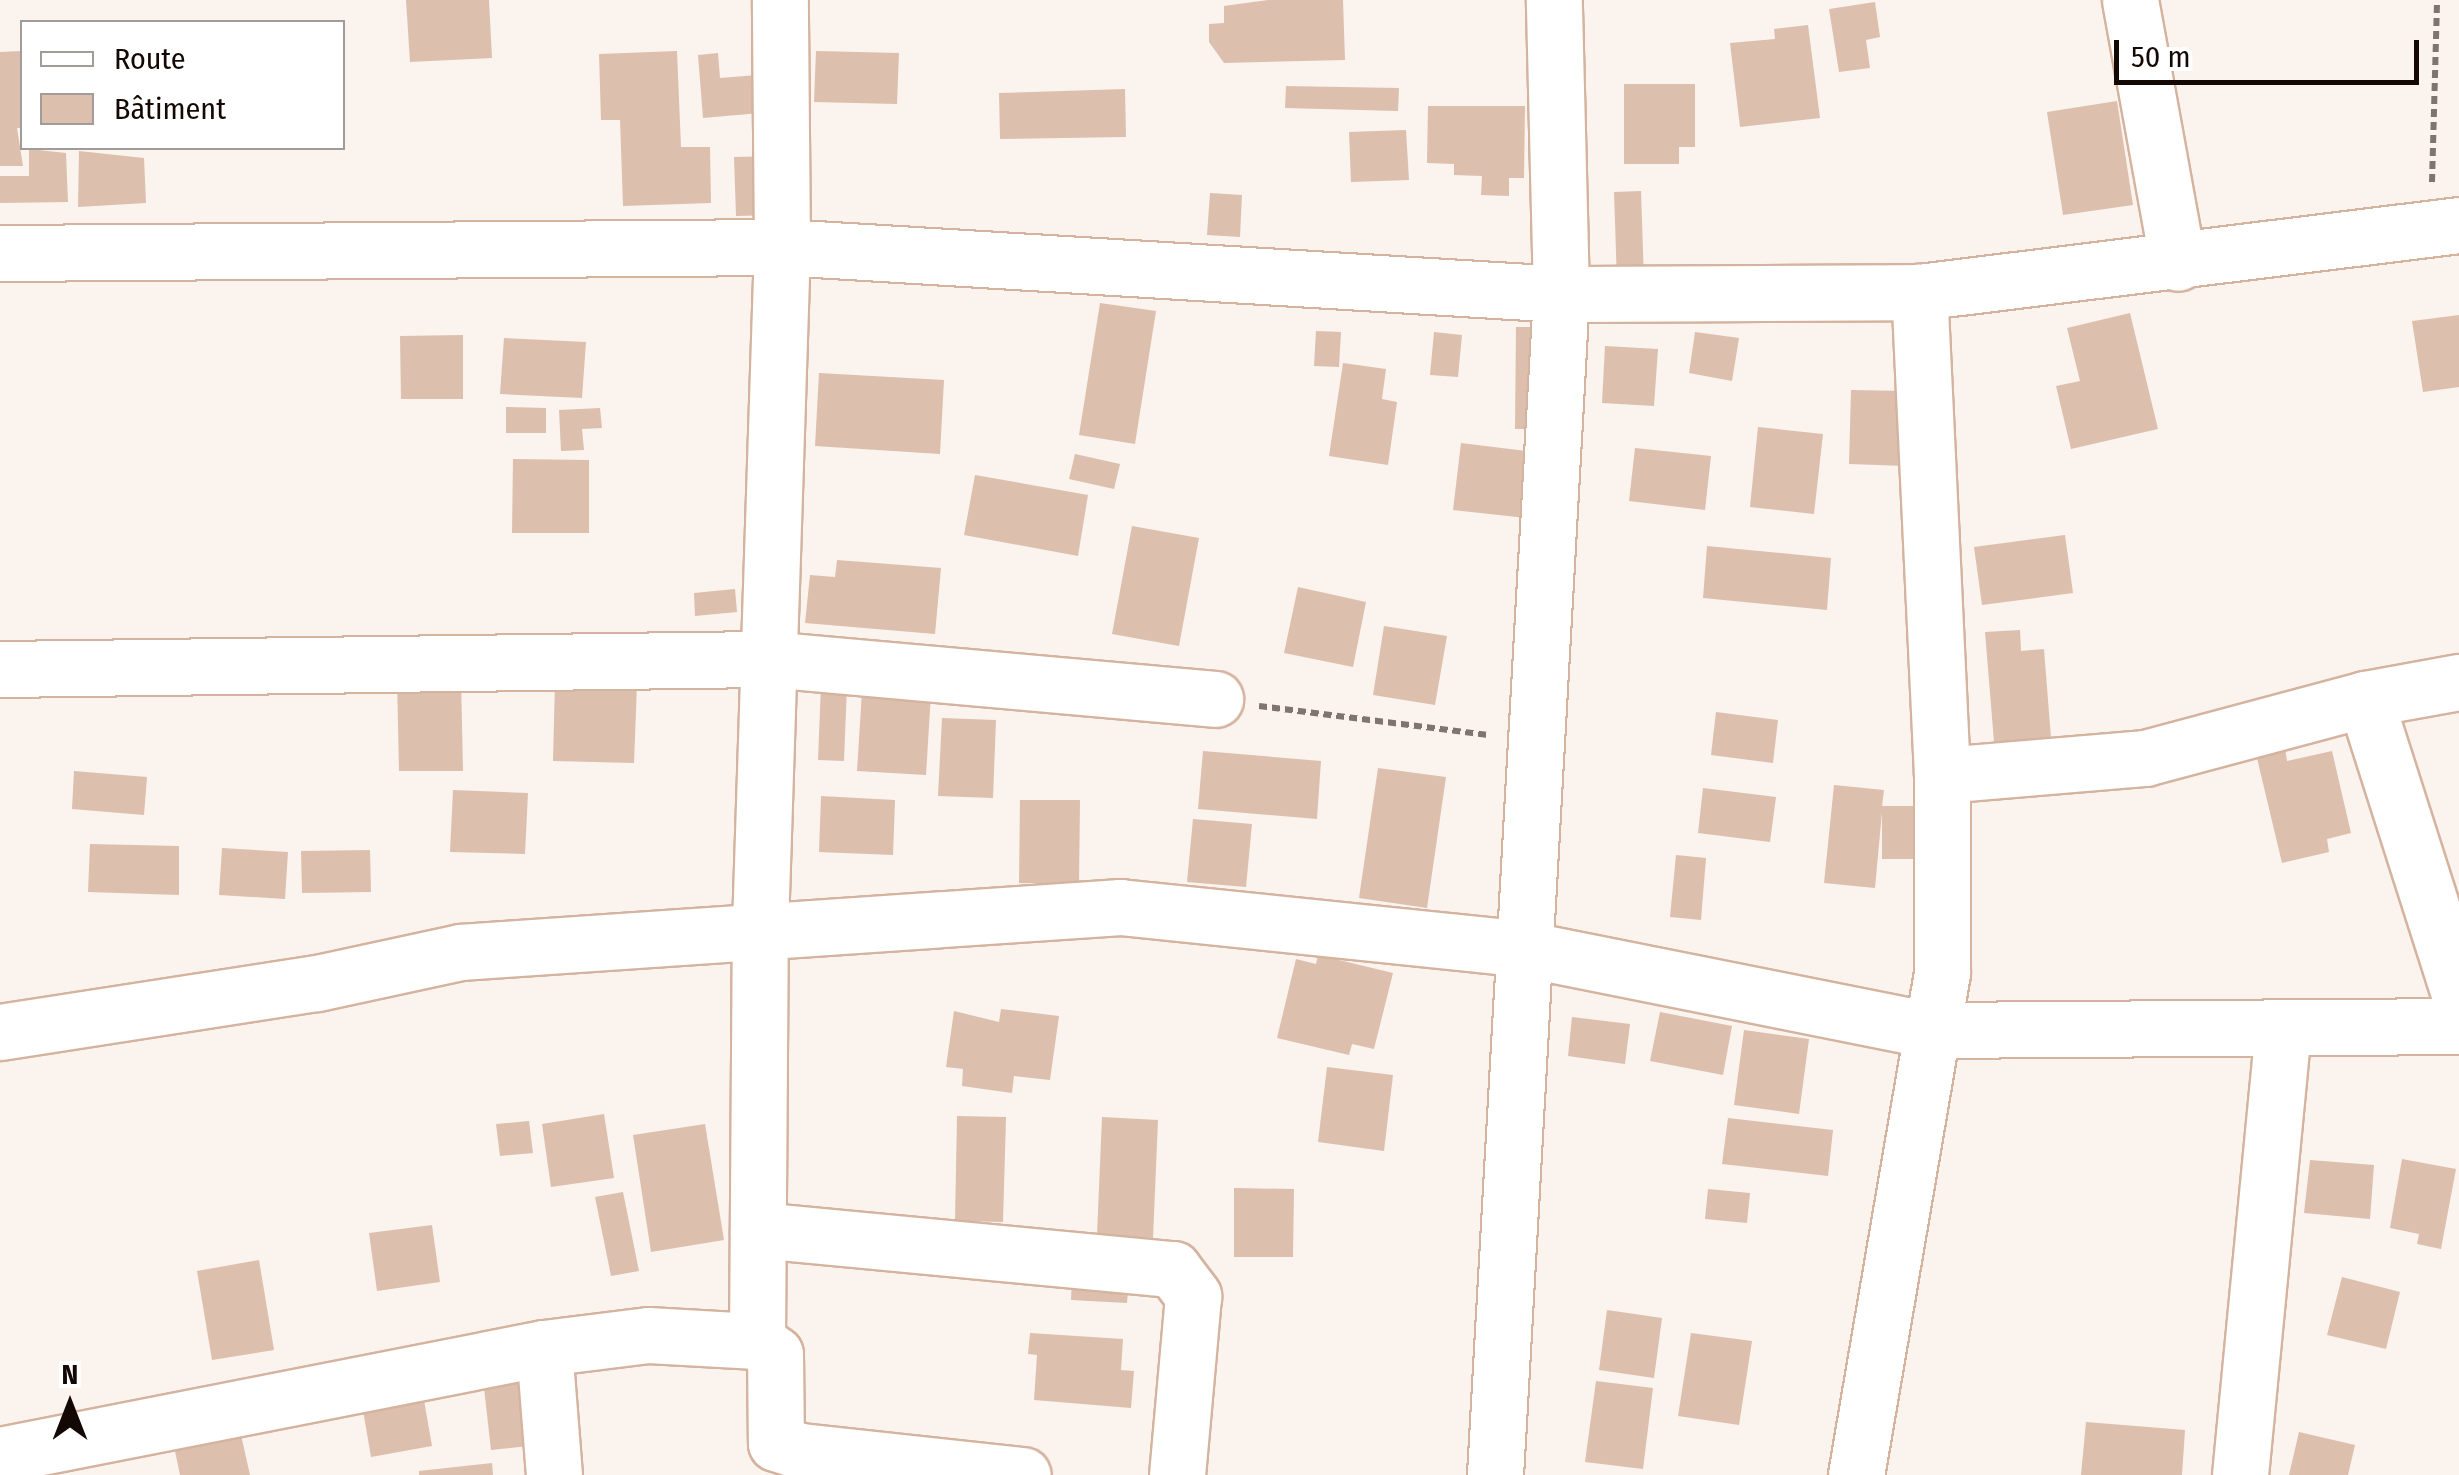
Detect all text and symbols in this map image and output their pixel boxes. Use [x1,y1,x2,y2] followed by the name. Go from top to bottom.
[20,20,345,150] legend
[2119,20,2424,82] scale bar
[2131,39,2191,75] text: 50 m
[114,41,186,77] text: Route
[114,91,226,127] text: Bâtiment
[20,1355,120,1455] north arrow
[62,1358,78,1391] text: N

